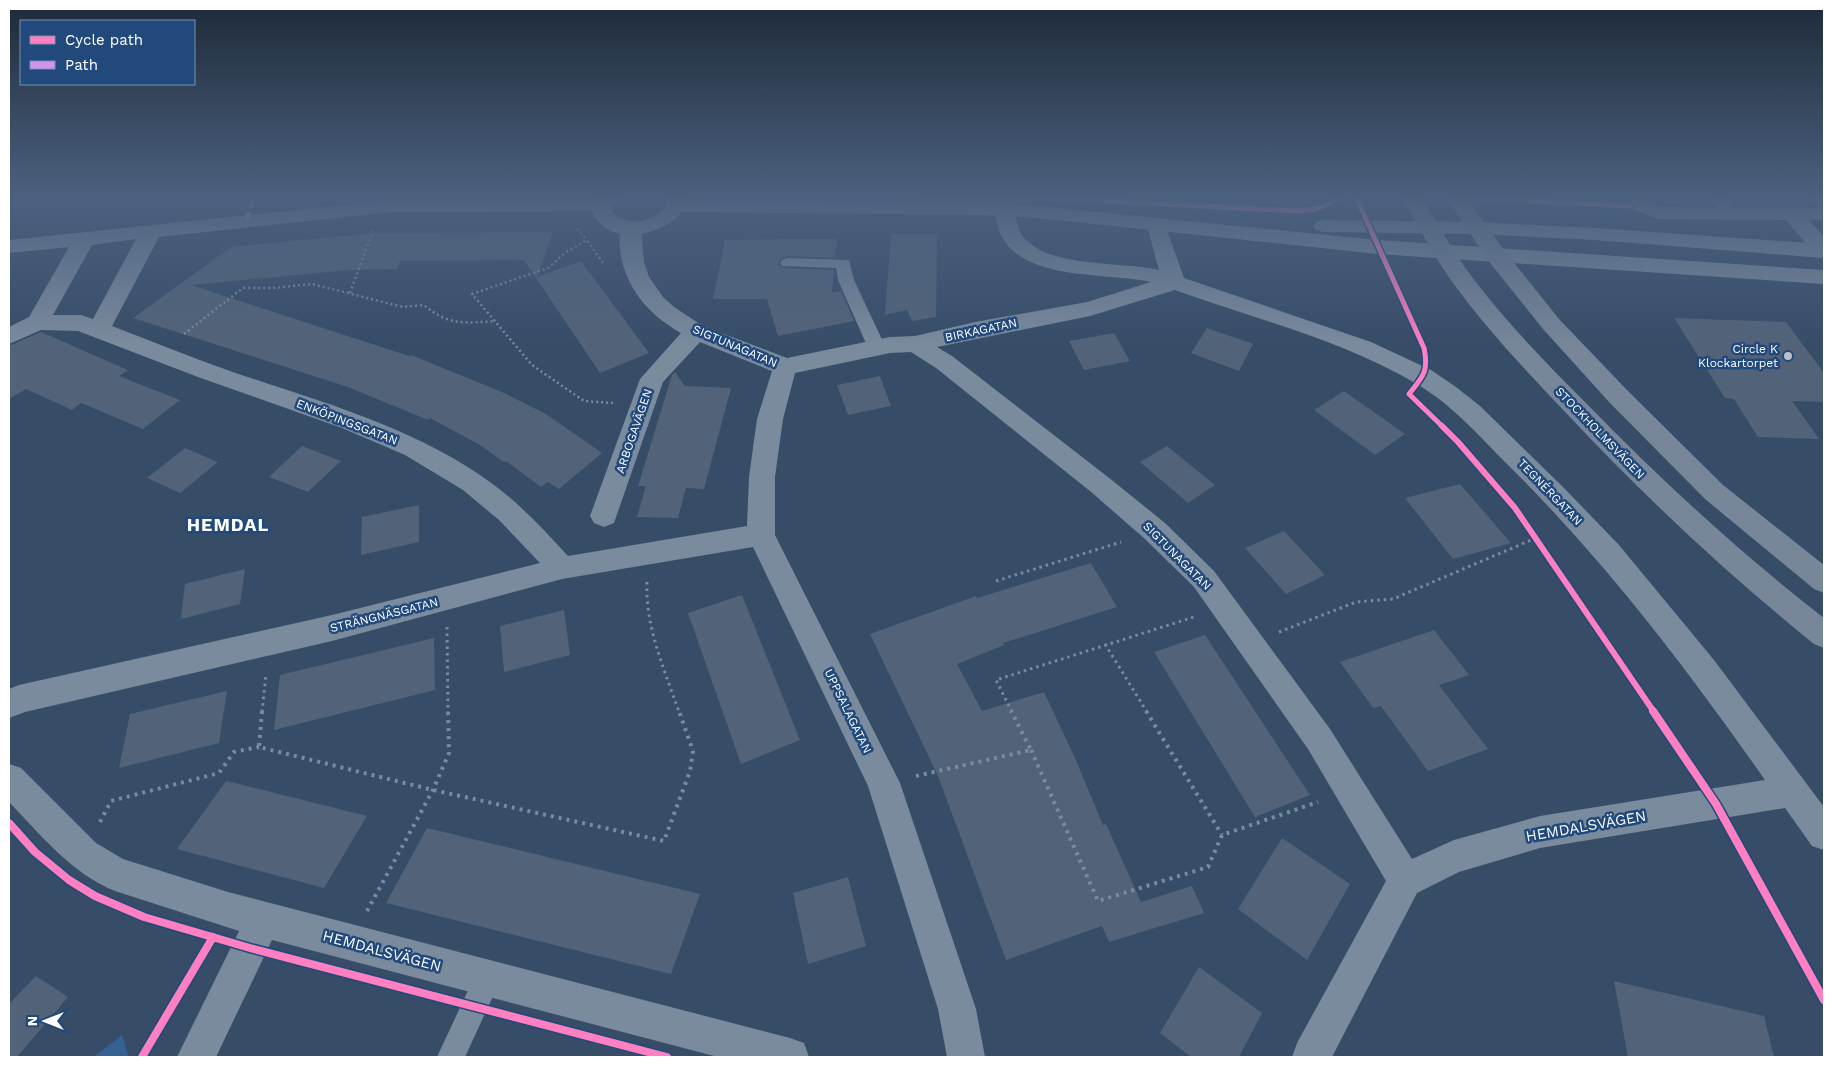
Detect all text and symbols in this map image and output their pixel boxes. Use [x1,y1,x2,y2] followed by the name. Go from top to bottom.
[20,20,195,85] legend
[65,31,143,49] text: Cycle path
[65,56,98,74] text: Path
[944,316,1018,344] street label: BIRKAGATAN
[691,322,779,370] street label: SIGTUNAGATAN
[1698,342,1778,370] place label: Circle K Klockartorpet
[1782,350,1794,362] marker: Circle K Klockartorpet
[1553,384,1647,482] street label: STOCKHOLMSVÄGEN
[613,387,655,475] street label: ARBOGAVÄGEN
[294,396,400,448] street label: ENKÖPINGSGATAN
[1515,456,1585,528] street label: TEGNÉRGATAN
[187,514,269,535] district label: HEMDAL
[1140,519,1214,593] street label: SIGTUNAGATAN
[329,595,439,635] street label: STRÄNGNÄSGATAN
[822,667,874,755] street label: UPPSALAGATAN
[1524,807,1648,845] street label: HEMDALSVÄGEN
[321,927,443,975] street label: HEMDALSVÄGEN
[20,996,70,1046] north arrow
[24,1016,40,1026] text: N

